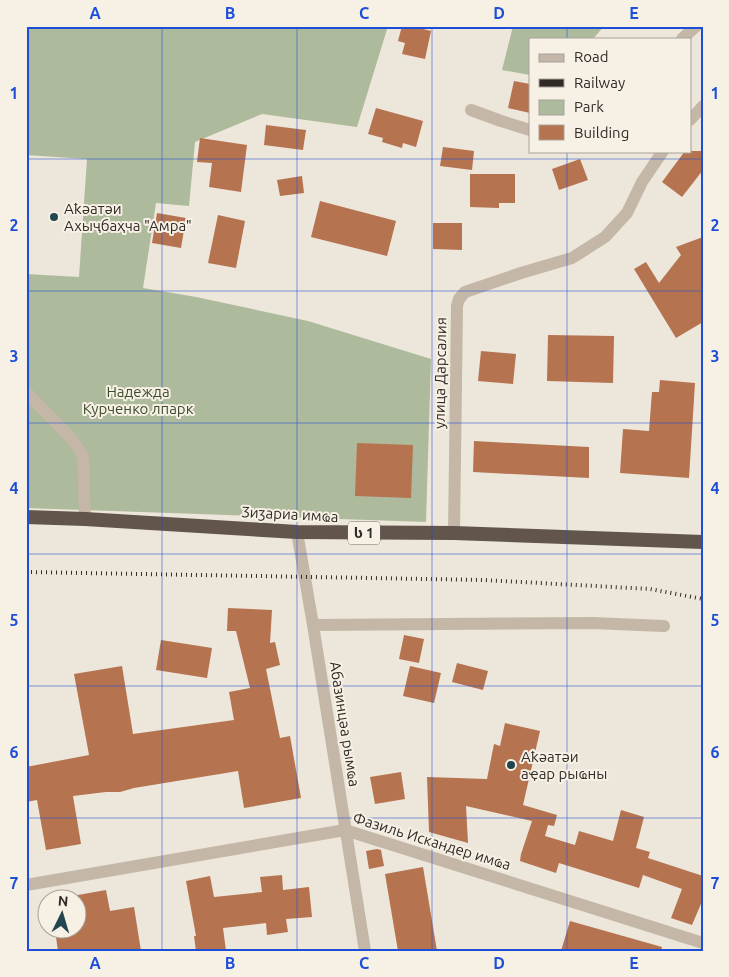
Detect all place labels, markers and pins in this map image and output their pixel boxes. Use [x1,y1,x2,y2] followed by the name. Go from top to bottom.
[64,200,192,234] place label: Аҟәатәи Ахыҷбаҳча "Амра"
[48,211,60,223] marker: Аҟәатәи Ахыҷбаҳча "Амра"
[521,748,607,782] place label: Аҟәатәи аҿар рыҩны
[505,759,517,771] marker: Аҟәатәи аҿар рыҩны

